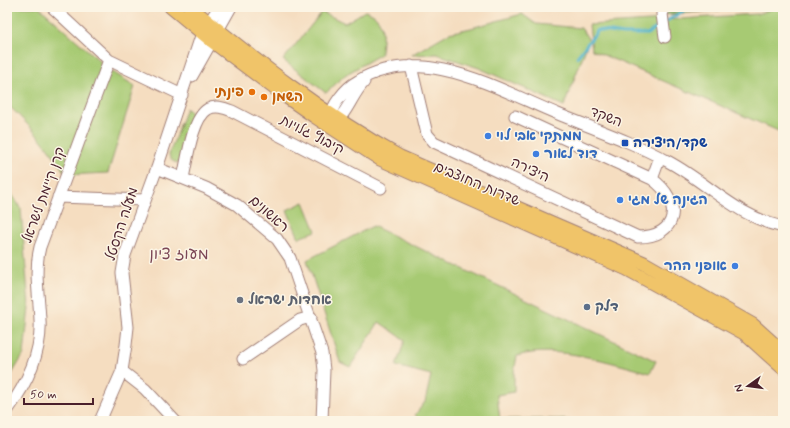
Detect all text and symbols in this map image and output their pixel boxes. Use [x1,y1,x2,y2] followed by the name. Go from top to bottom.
[214,83,244,101] place label: פינתי
[247,87,257,97] marker: פינתי
[272,88,303,106] place label: השמן
[259,92,269,102] marker: השמן
[587,102,625,132] street label: השקד
[276,111,347,159] street label: קיבוץ גלויות
[496,127,582,145] place label: ממתקי אבי לוי
[483,131,493,141] marker: ממתקי אבי לוי
[633,134,708,152] place label: שקד/היצירה
[620,138,630,148] marker: שקד/היצירה
[18,144,70,246] street label: קרן קיימת לישראל
[544,145,598,163] place label: דוד לאור
[531,149,541,159] marker: דוד לאור
[508,153,552,187] street label: היצירה
[431,158,523,210] street label: שדרות החוצבים
[102,185,142,263] street label: מעלה הקסטל
[245,191,293,237] street label: ראשונים
[628,191,708,209] place label: הגינה של מגי
[615,195,625,205] marker: הגינה של מגי
[149,244,209,265] district label: מעוז ציון
[664,257,727,275] place label: אופני ההר
[730,261,740,271] marker: אופני ההר
[248,291,332,309] place label: אחדות ישראל
[235,295,245,305] marker: אחדות ישראל
[595,298,619,316] place label: דלק
[582,302,592,312] marker: דלק
[728,366,768,406] north arrow
[24,380,93,406] scale bar
[732,383,747,393] text: N
[30,387,57,403] text: 50 m

